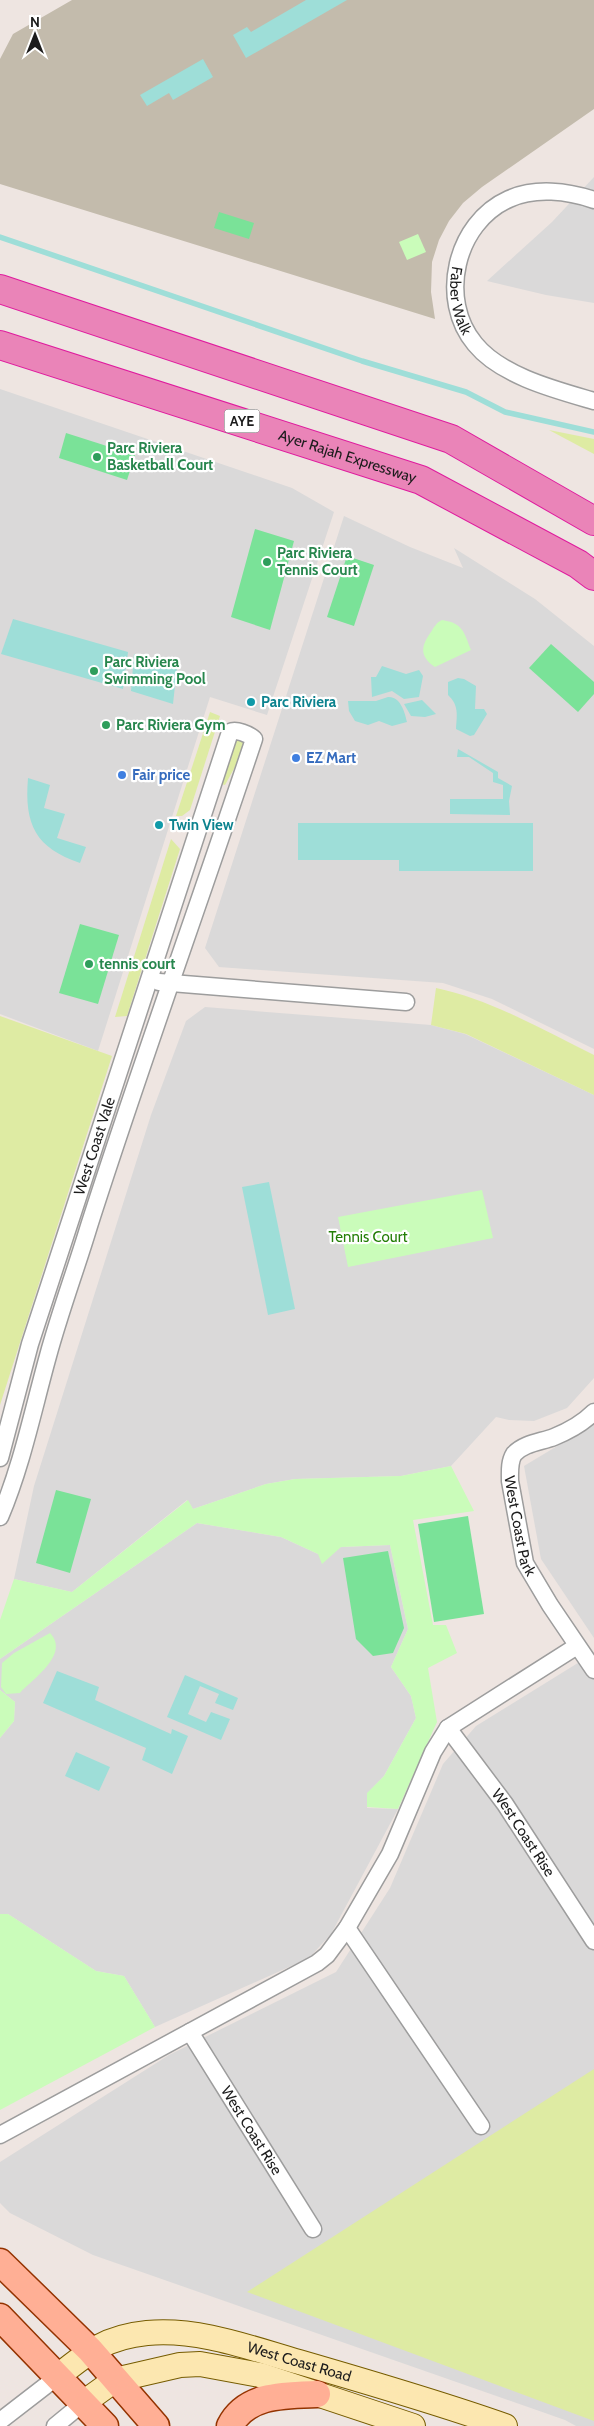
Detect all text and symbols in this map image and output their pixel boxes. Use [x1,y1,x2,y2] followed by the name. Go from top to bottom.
[10,10,60,60] north arrow
[30,13,40,31] text: N
[446,265,476,338] street label: Faber Walk
[224,410,260,432] road number: AYE
[276,426,419,487] street label: Ayer Rajah Expressway
[107,439,213,474] place label: Parc Riviera Basketball Court
[91,451,103,463] marker: Parc Riviera Basketball Court
[277,544,358,579] place label: Parc Riviera Tennis Court
[261,556,273,568] marker: Parc Riviera Tennis Court
[104,653,206,688] place label: Parc Riviera Swimming Pool
[88,665,100,677] marker: Parc Riviera Swimming Pool
[261,693,337,711] place label: Parc Riviera
[245,696,257,708] marker: Parc Riviera
[116,716,225,734] place label: Parc Riviera Gym
[100,719,112,731] marker: Parc Riviera Gym
[306,749,356,767] place label: EZ Mart
[290,752,302,764] marker: EZ Mart
[132,766,191,784] place label: Fair price
[116,769,128,781] marker: Fair price
[169,816,234,834] place label: Twin View
[153,819,165,831] marker: Twin View
[99,955,175,973] place label: tennis court
[83,958,95,970] marker: tennis court
[70,1095,119,1197] street label: West Coast Vale
[329,1228,407,1246] park label: Tennis Court
[500,1474,540,1579] street label: West Coast Park
[488,1785,559,1880] street label: West Coast Rise
[217,2083,286,2178] street label: West Coast Rise
[245,2338,353,2386] street label: West Coast Road

